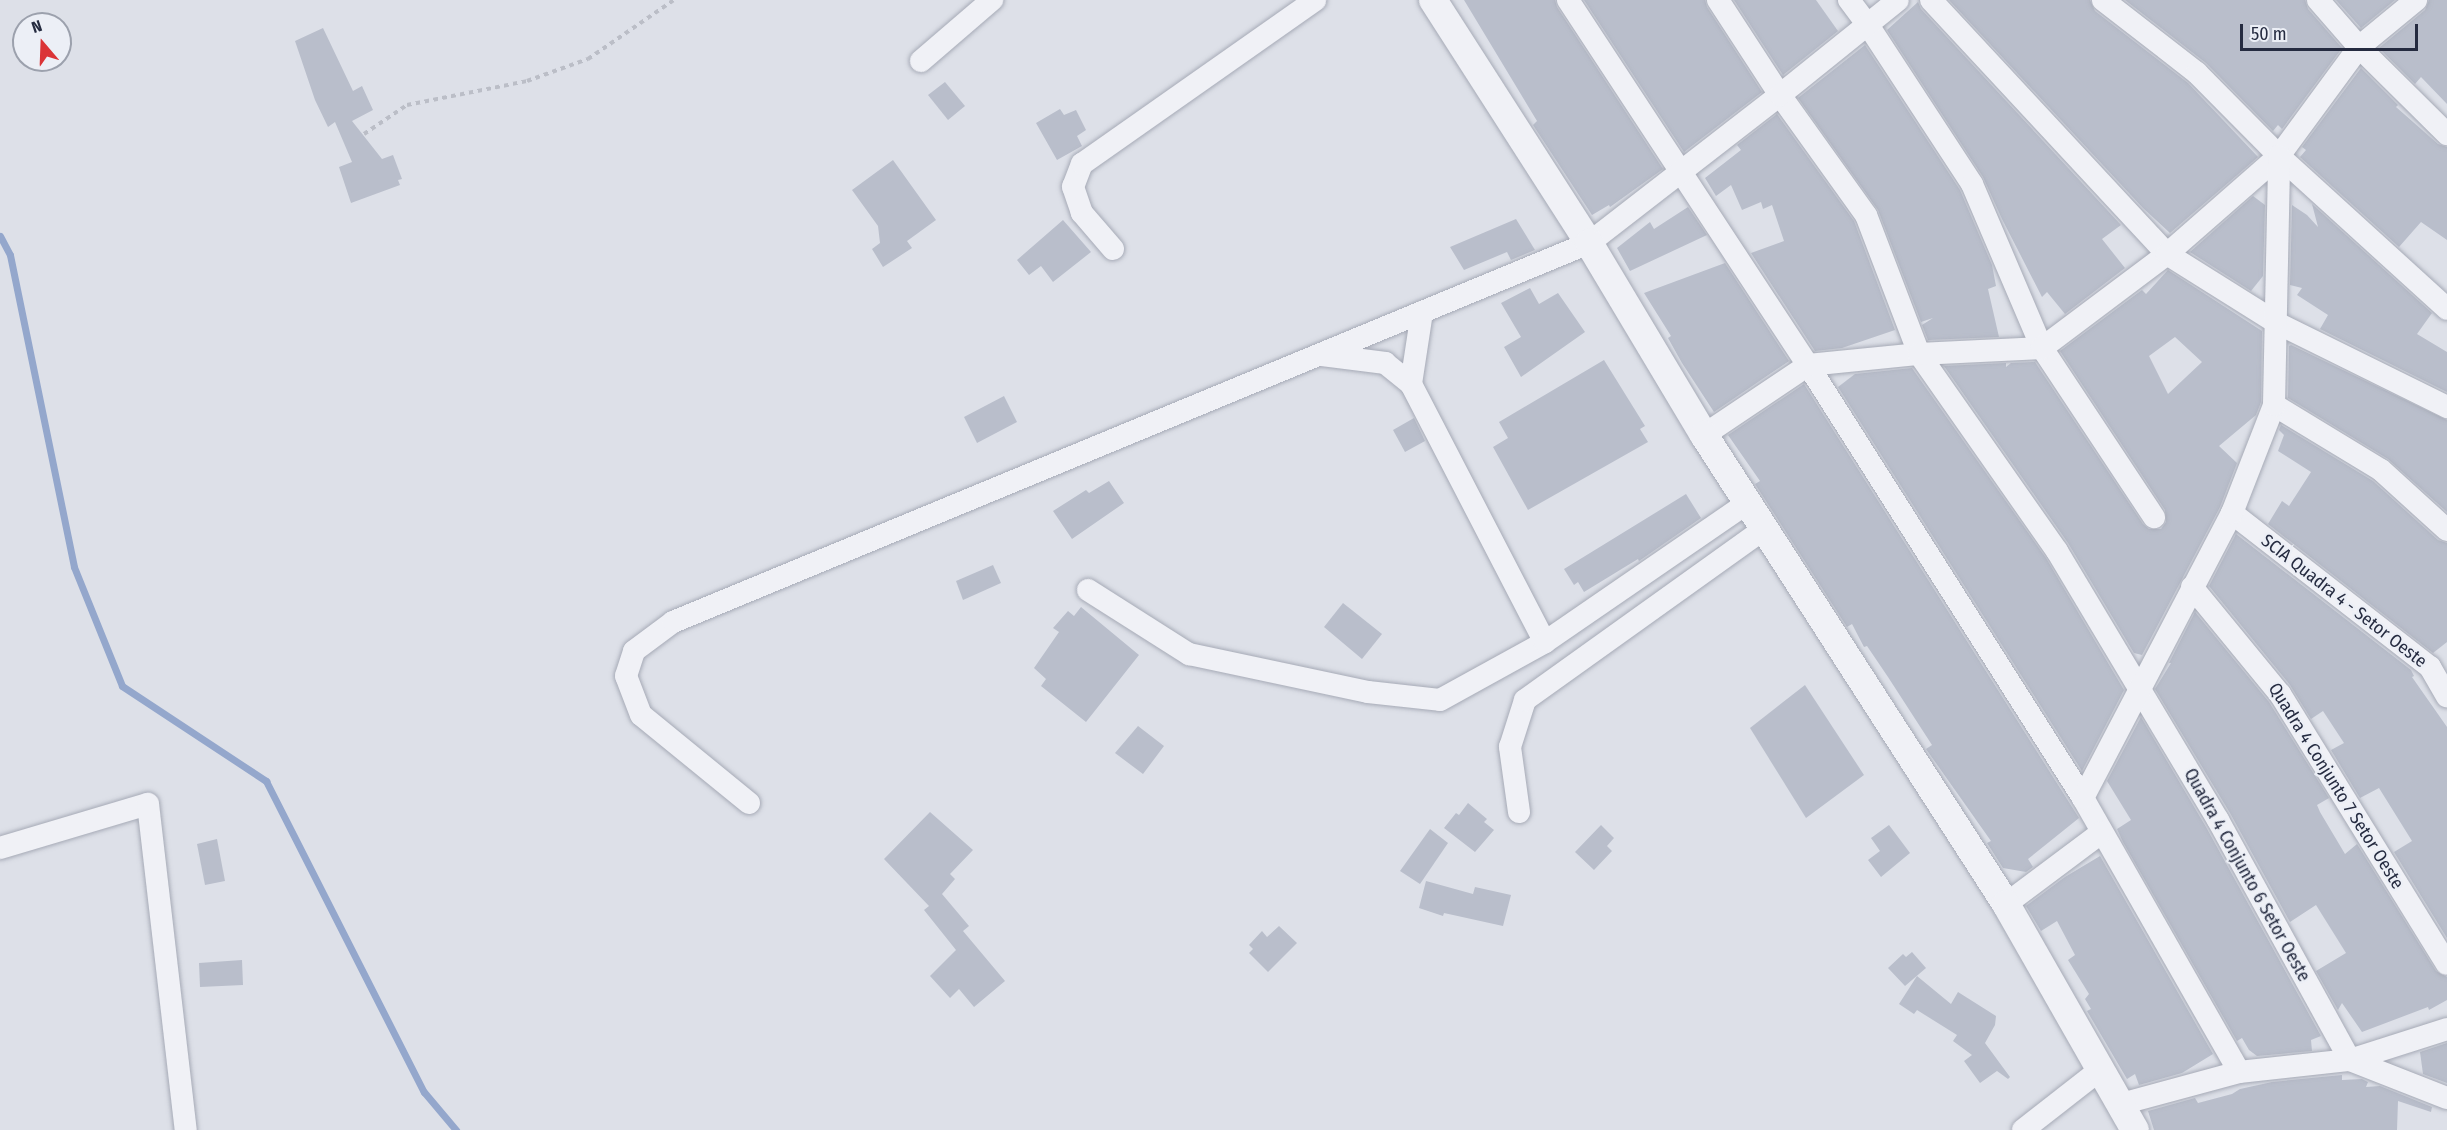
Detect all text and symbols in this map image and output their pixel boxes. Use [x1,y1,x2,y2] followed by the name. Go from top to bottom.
[12,12,72,72] north arrow
[2243,12,2422,50] scale bar
[29,16,44,37] text: N
[2251,23,2287,45] text: 50 m
[2257,530,2431,672] street label: SCIA Quadra 4 - Setor Oeste
[2264,679,2408,893] street label: Quadra 4 Conjunto 7 Setor Oeste
[2179,765,2315,985] street label: Quadra 4 Conjunto 6 Setor Oeste

